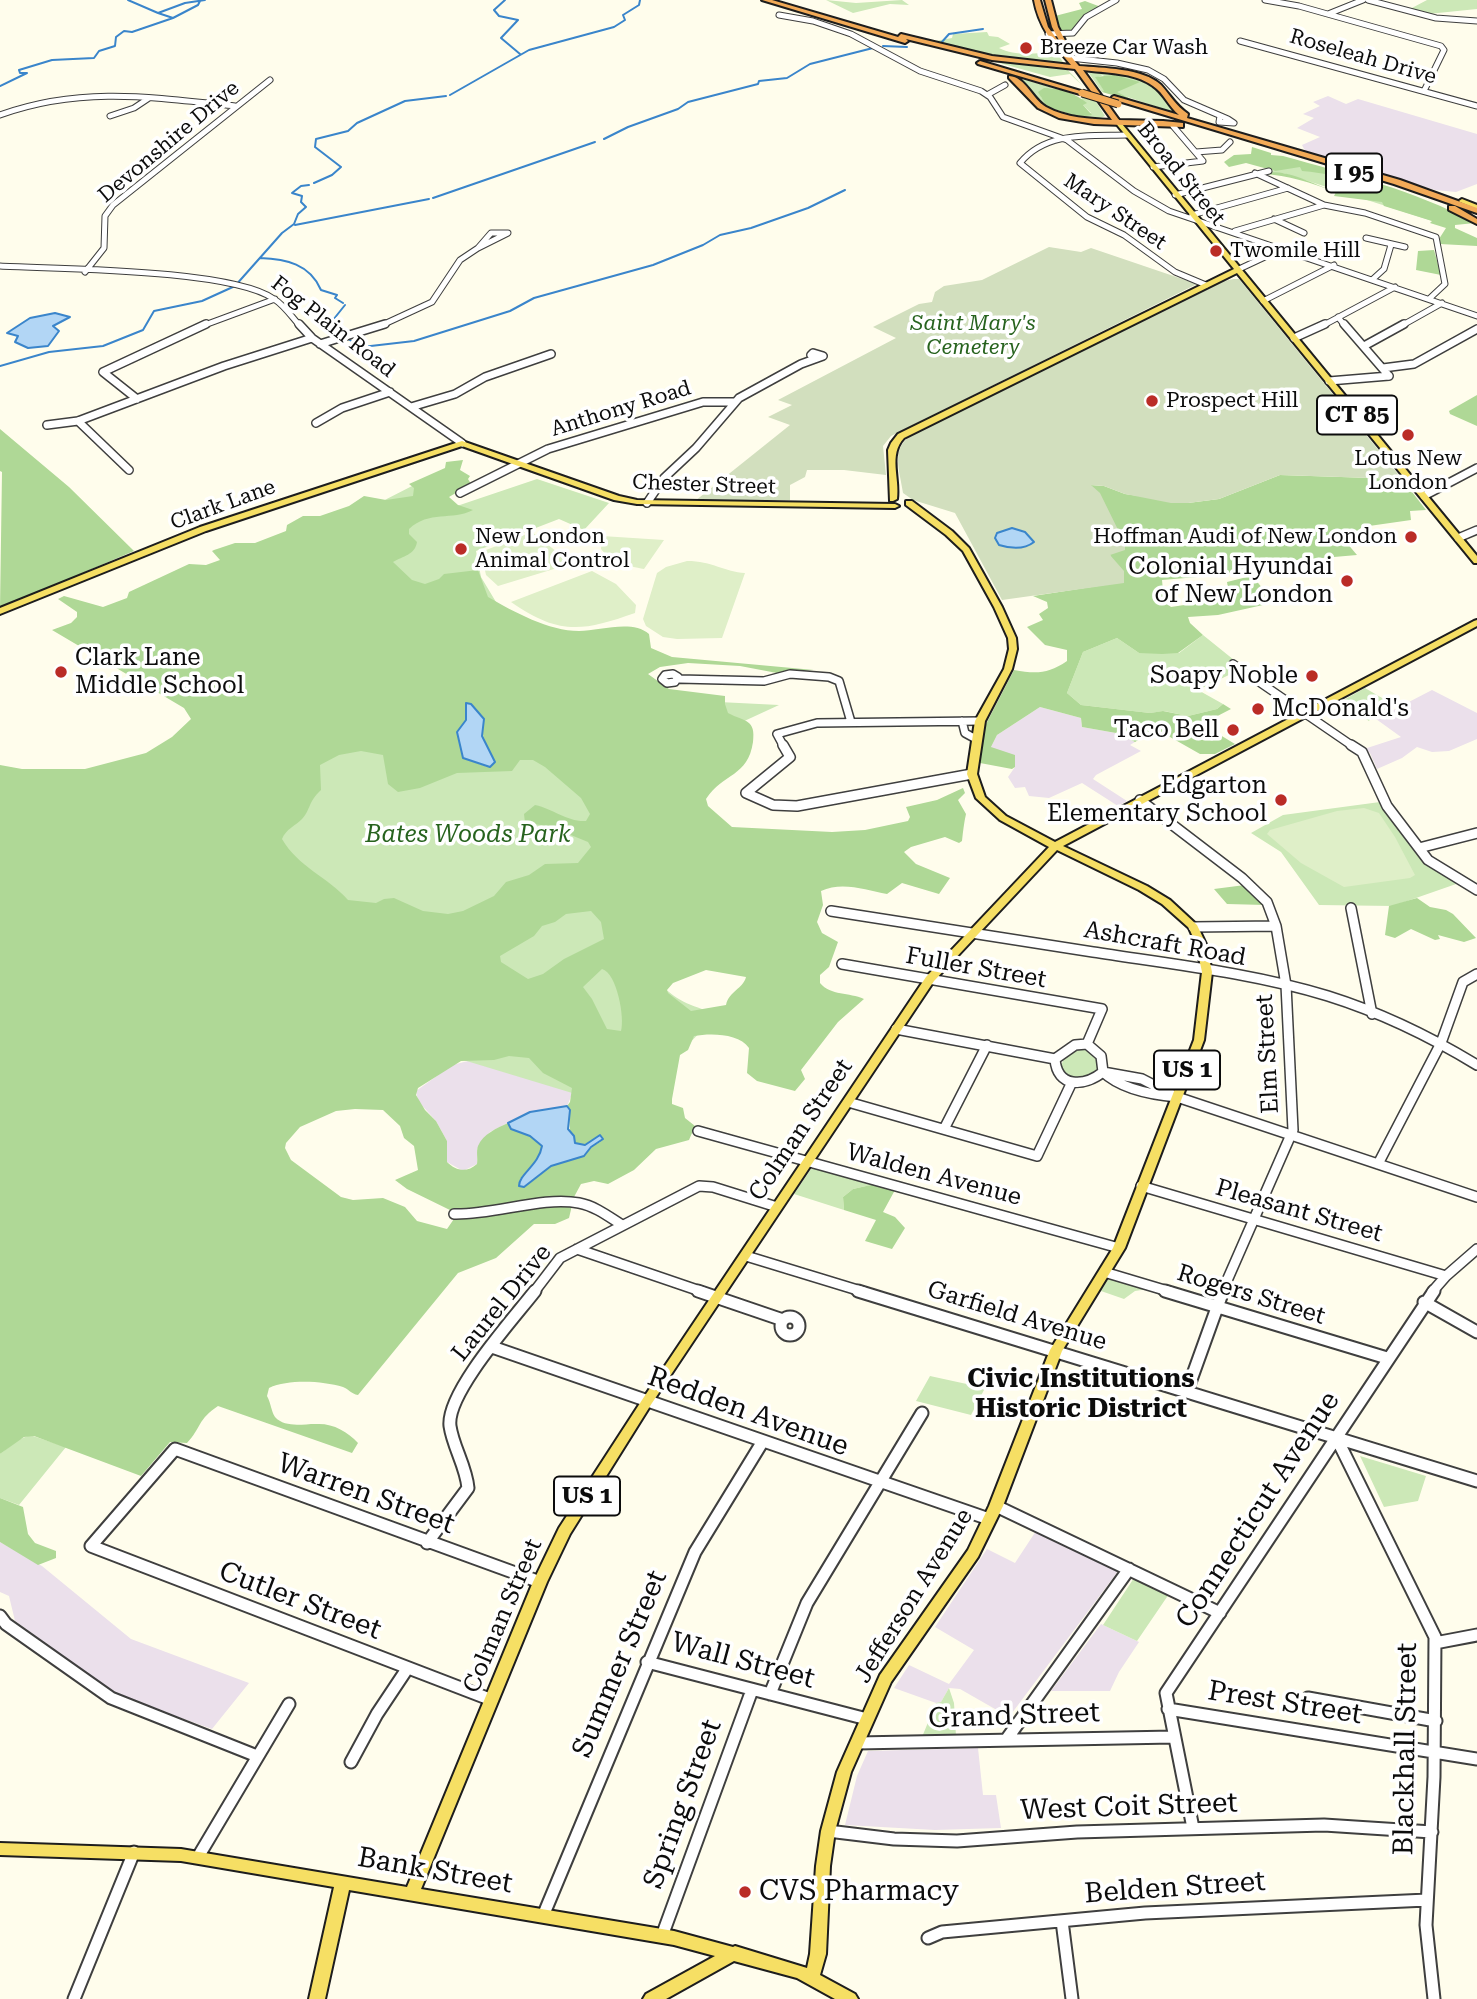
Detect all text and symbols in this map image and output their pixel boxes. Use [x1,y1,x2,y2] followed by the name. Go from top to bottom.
[1287,24,1439,90] street label: Roseleah Drive
[1040,35,1208,61] place label: Breeze Car Wash
[1018,40,1034,56] marker: Breeze Car Wash
[93,76,245,208] street label: Devonshire Drive
[1132,117,1230,231] street label: Broad Street
[1326,154,1382,192] road number: I 95
[1059,169,1171,255] street label: Mary Street
[1230,238,1360,264] place label: Twomile Hill
[1208,243,1224,259] marker: Twomile Hill
[266,271,400,383] street label: Fog Plain Road
[911,311,1035,361] park label: Saint Mary's Cemetery
[548,376,694,442] street label: Anthony Road
[1166,388,1298,414] place label: Prospect Hill
[1144,393,1160,409] marker: Prospect Hill
[1317,396,1397,434] road number: CT 85
[1400,427,1416,443] marker: Lotus New London
[1354,446,1462,496] place label: Lotus New London
[632,470,776,500] street label: Chester Street
[167,474,279,536] street label: Clark Lane
[475,524,629,574] place label: New London Animal Control
[1093,524,1397,550] place label: Hoffman Audi of New London
[1403,529,1419,545] marker: Hoffman Audi of New London
[453,541,469,557] marker: New London Animal Control
[1128,553,1333,609] place label: Colonial Hyundai of New London
[1339,573,1355,589] marker: Colonial Hyundai of New London
[75,644,244,700] place label: Clark Lane Middle School
[1150,662,1298,690] place label: Soapy Noble
[53,664,69,680] marker: Clark Lane Middle School
[1304,668,1320,684] marker: Soapy Noble
[1272,695,1409,723] place label: McDonald's
[1250,701,1266,717] marker: McDonald's
[1114,716,1219,744] place label: Taco Bell
[1225,722,1241,738] marker: Taco Bell
[1047,772,1267,828] place label: Edgarton Elementary School
[1273,792,1289,808] marker: Edgarton Elementary School
[365,821,571,849] park label: Bates Woods Park
[1082,916,1248,972] street label: Ashcraft Road
[904,941,1048,995] street label: Fuller Street
[1250,994,1286,1114] street label: Elm Street
[1154,1050,1220,1090] road number: US 1
[743,1054,859,1206] street label: Colman Street
[843,1138,1025,1212] street label: Walden Avenue
[1212,1173,1386,1249] street label: Pleasant Street
[446,1239,558,1367] street label: Laurel Drive
[1173,1259,1329,1331] street label: Rogers Street
[924,1275,1110,1357] street label: Garfield Avenue
[643,1360,853,1464] street label: Redden Avenue
[967,1363,1195,1424] district label: Civic Institutions Historic District
[1169,1385,1347,1635] street label: Connecticut Avenue
[273,1446,459,1542] street label: Warren Street
[554,1476,620,1516] road number: US 1
[849,1503,979,1689] street label: Jefferson Avenue
[458,1535,548,1697] street label: Colman Street
[214,1555,386,1647] street label: Cutler Street
[565,1565,675,1763] street label: Summer Street
[668,1626,818,1696] street label: Wall Street
[1387,1642,1425,1856] street label: Blackhall Street
[1205,1674,1365,1732] street label: Prest Street
[928,1696,1100,1736] street label: Grand Street
[637,1715,729,1893] street label: Spring Street
[1020,1786,1238,1828] street label: West Coit Street
[355,1841,515,1901] street label: Bank Street
[1083,1865,1267,1911] street label: Belden Street
[759,1875,959,1909] place label: CVS Pharmacy
[737,1884,753,1900] marker: CVS Pharmacy

